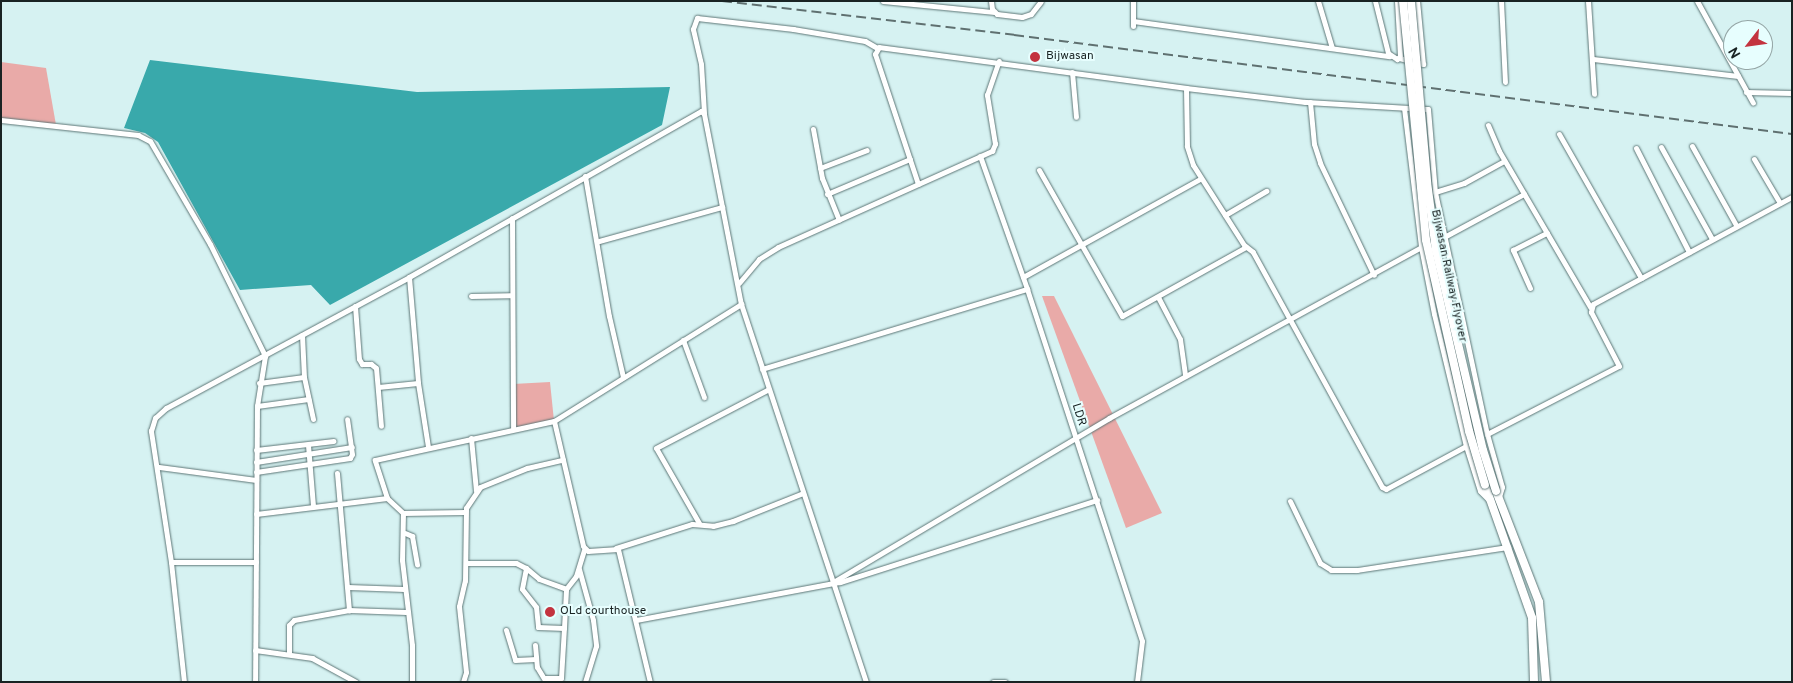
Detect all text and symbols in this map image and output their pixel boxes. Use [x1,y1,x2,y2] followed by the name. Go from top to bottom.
[1723,20,1773,70] north arrow
[1726,44,1745,61] text: N
[1028,50,1042,64] marker: Bijwasan
[1046,50,1094,64] place label: Bijwasan
[1427,208,1469,344] street label: Bijwasan Railway Flyover
[1068,402,1088,428] street label: LDR
[560,605,646,619] place label: OLd courthouse
[544,606,556,618] marker: OLd courthouse

